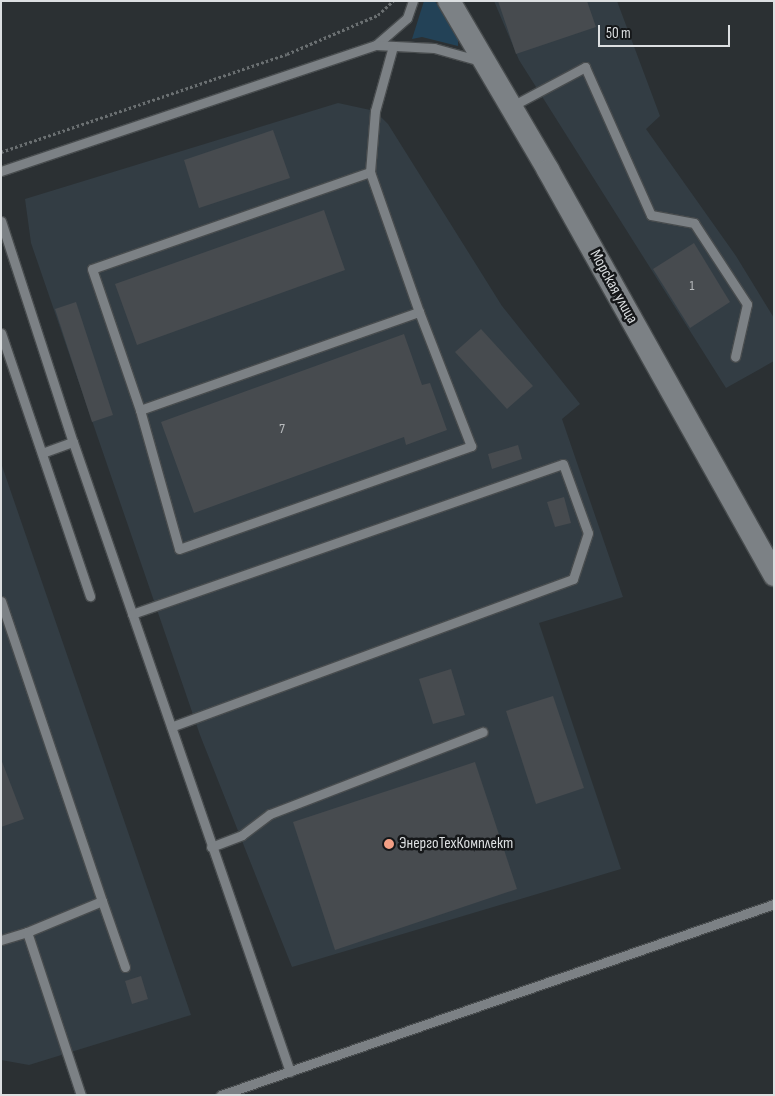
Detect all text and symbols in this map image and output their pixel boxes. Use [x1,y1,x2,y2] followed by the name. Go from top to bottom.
[600,15,732,47] scale bar
[606,24,631,43] text: 50 m
[585,247,641,327] street label: Морская улица
[690,278,694,294] house number: 1
[279,421,285,437] house number: 7
[399,834,513,854] place label: ЭнергоТехКомплект
[383,838,395,850] marker: ЭнергоТехКомплект

